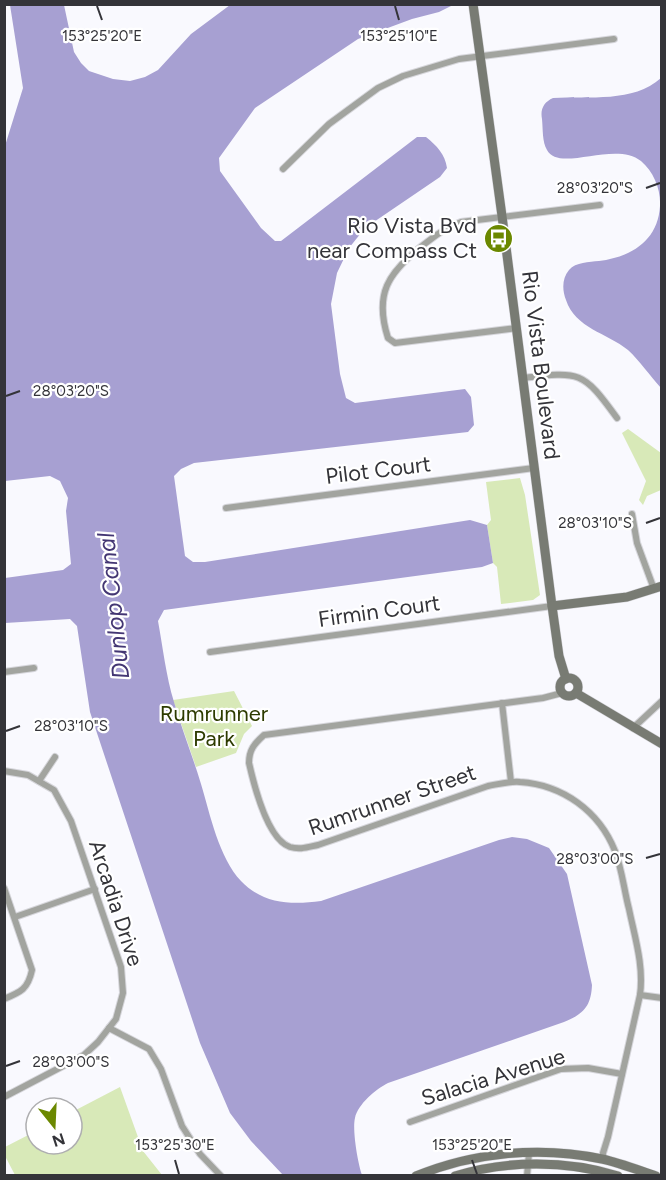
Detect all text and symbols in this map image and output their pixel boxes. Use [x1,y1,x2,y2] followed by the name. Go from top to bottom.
[62,27,142,45] text: 153°25'20"E
[360,27,438,45] text: 153°25'10"E
[557,179,633,197] text: 28°03'20"S
[307,212,477,264] place label: Rio Vista Bvd near Compass Ct
[482,222,514,254] bus stop icon: Rio Vista Bvd near Compass Ct
[516,269,566,461] street label: Rio Vista Boulevard
[33,382,109,400] text: 28°03'20"S
[324,450,432,490] street label: Pilot Court
[558,514,632,532] text: 28°03'10"S
[91,531,135,681] water label: Dunlop Canal
[316,589,442,633] street label: Firmin Court
[160,700,269,752] park label: Rumrunner Park
[34,717,108,735] text: 28°03'10"S
[305,759,479,841] street label: Rumrunner Street
[83,837,149,969] street label: Arcadia Drive
[556,850,634,868] text: 28°03'00"S
[418,1042,568,1112] street label: Salacia Avenue
[32,1053,110,1071] text: 28°03'00"S
[24,1096,84,1156] north arrow
[50,1129,67,1151] text: N
[135,1136,215,1154] text: 153°25'30"E
[432,1136,512,1154] text: 153°25'20"E

